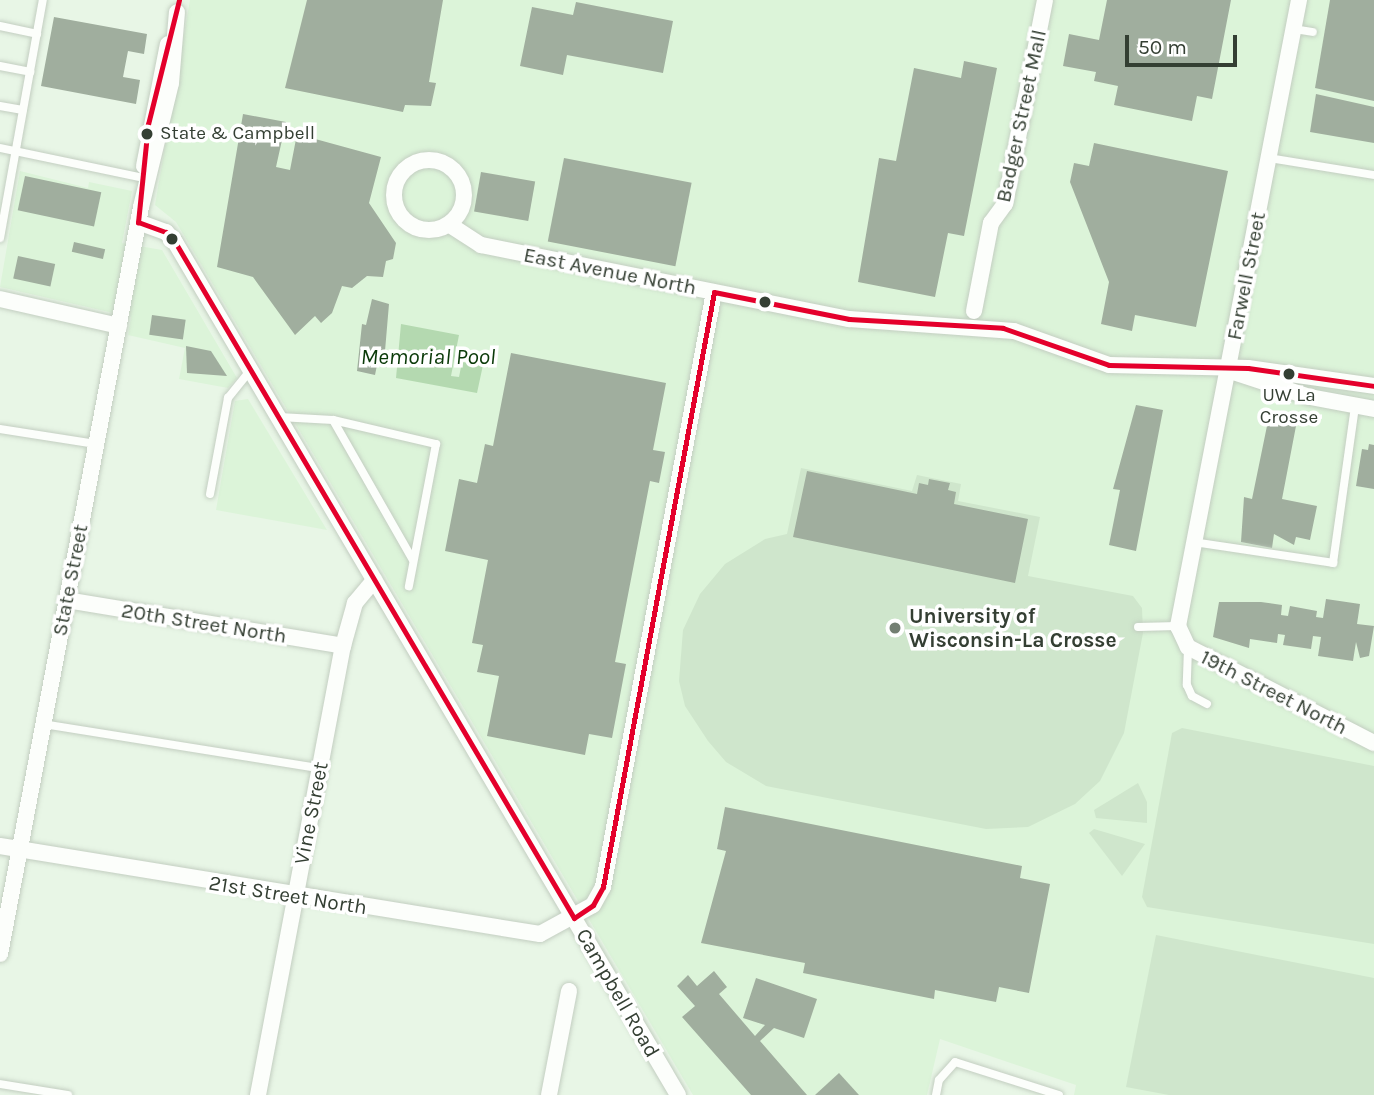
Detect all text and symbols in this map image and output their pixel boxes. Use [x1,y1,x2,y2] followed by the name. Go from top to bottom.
[1129,21,1241,65] scale bar
[990,27,1052,205] street label: Badger Street Mall
[1138,35,1187,59] text: 50 m
[160,123,315,145] place label: State & Campbell
[140,127,154,141] marker: State & Campbell
[1221,210,1271,342] street label: Farwell Street
[165,232,179,246] unlabelled marker
[522,242,698,300] street label: East Avenue North
[758,295,772,309] unlabelled marker
[360,343,496,371] water label: Memorial Pool
[1282,367,1296,381] marker: UW La Crosse
[1260,385,1318,429] place label: UW La Crosse
[47,522,93,638] street label: State Street
[120,598,288,648] street label: 20th Street North
[909,603,1117,653] place label: University of Wisconsin-La Crosse
[887,620,903,636] marker: University of Wisconsin-La Crosse
[1196,644,1352,740] street label: 19th Street North
[289,759,333,867] street label: Vine Street
[207,870,369,920] street label: 21st Street North
[571,924,665,1062] street label: Campbell Road

